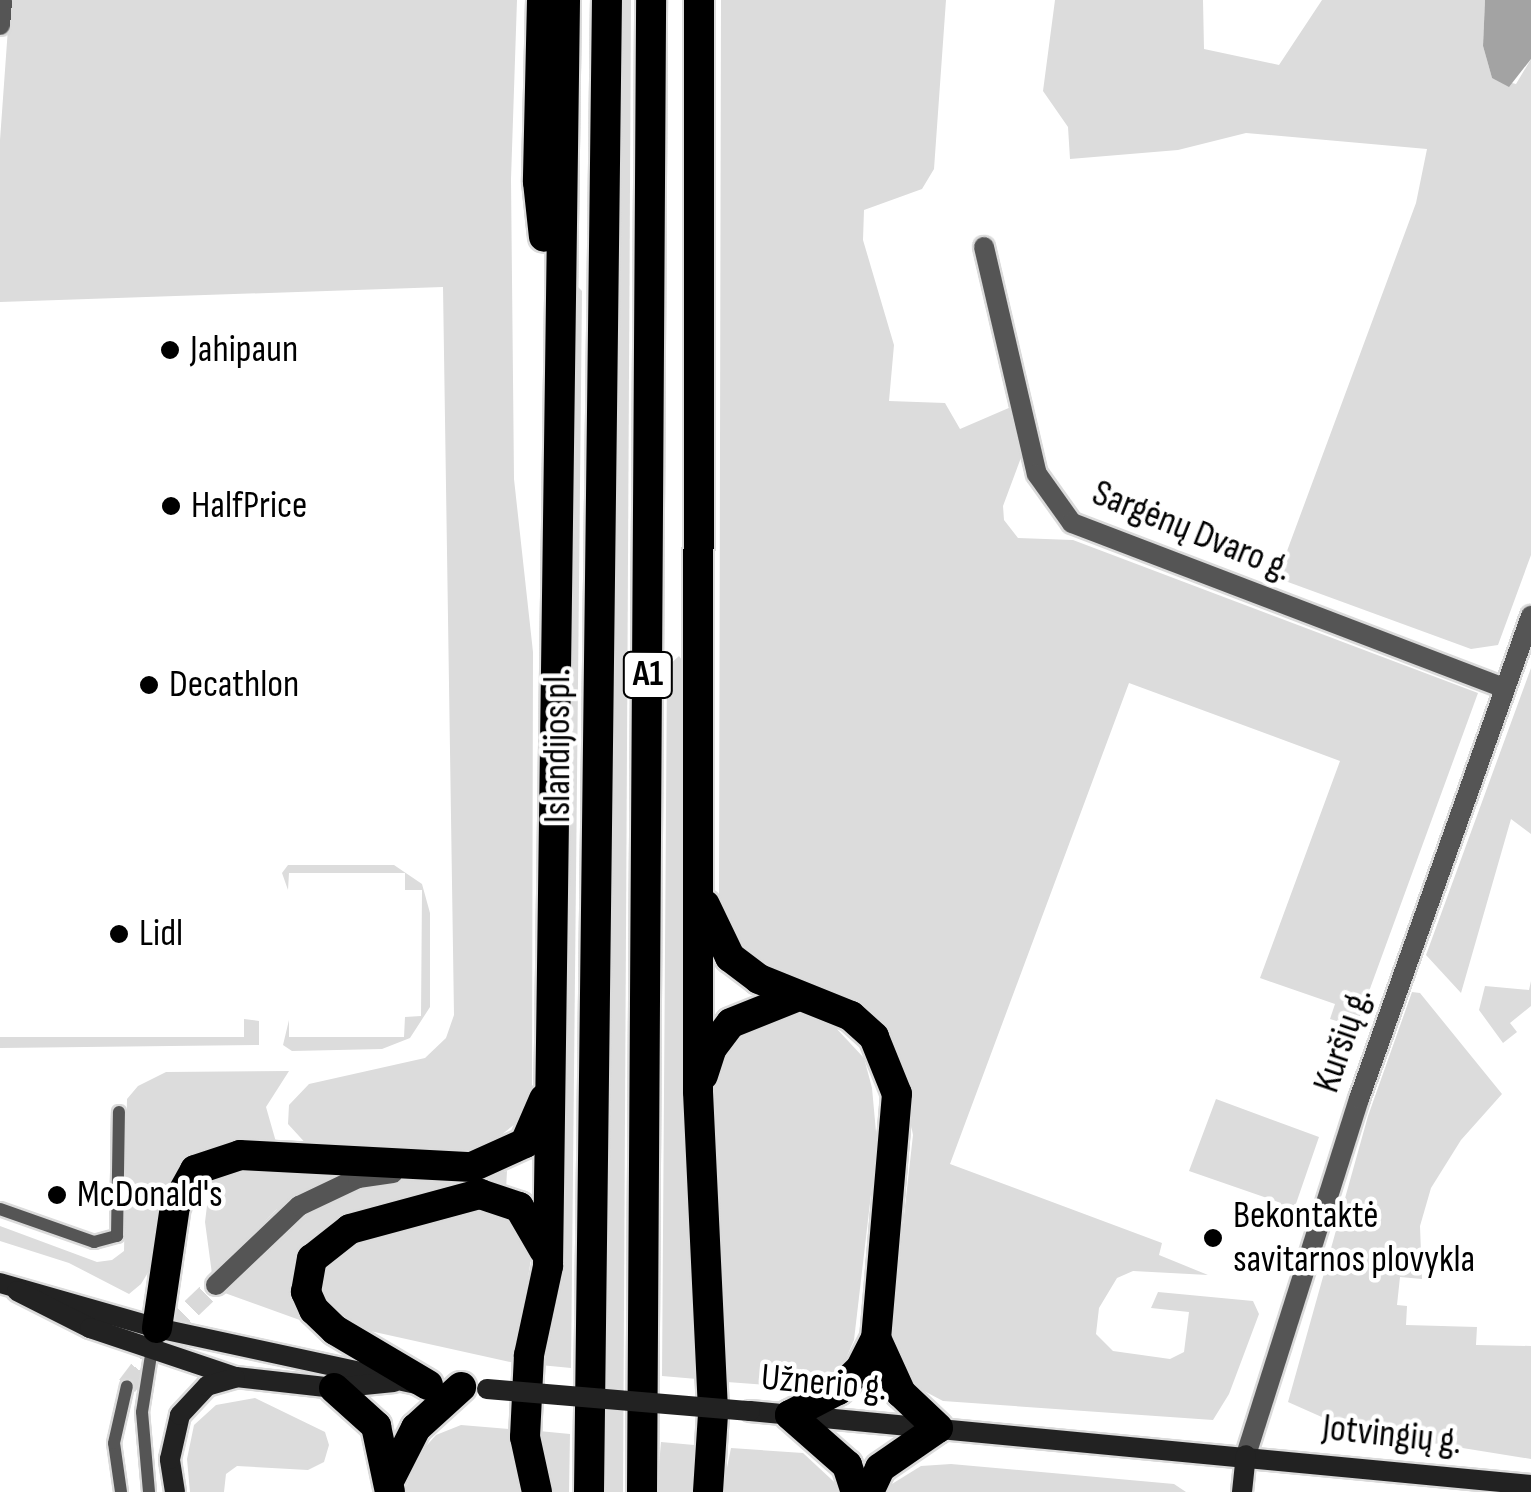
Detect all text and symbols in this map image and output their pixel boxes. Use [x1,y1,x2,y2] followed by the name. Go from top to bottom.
[190,327,298,373] place label: Jahipaun
[159,339,181,361] marker: Jahipaun
[1086,470,1298,592] street label: Sargėnų Dvaro g.
[191,483,307,529] place label: HalfPrice
[160,495,182,517] marker: HalfPrice
[620,645,676,705] road number: A1
[169,662,299,708] place label: Decathlon
[535,669,581,823] street label: Islandijos pl.
[138,674,160,696] marker: Decathlon
[139,911,183,957] place label: Lidl
[108,923,130,945] marker: Lidl
[1304,982,1382,1098] street label: Kuršių g.
[77,1172,223,1218] place label: McDonald's
[46,1184,68,1206] marker: McDonald's
[1233,1193,1475,1282] place label: Bekontaktė savitarnos plovykla
[1202,1227,1224,1249] marker: Bekontaktė savitarnos plovykla
[759,1355,889,1411] street label: Užnerio g.
[1320,1405,1464,1465] street label: Jotvingių g.

